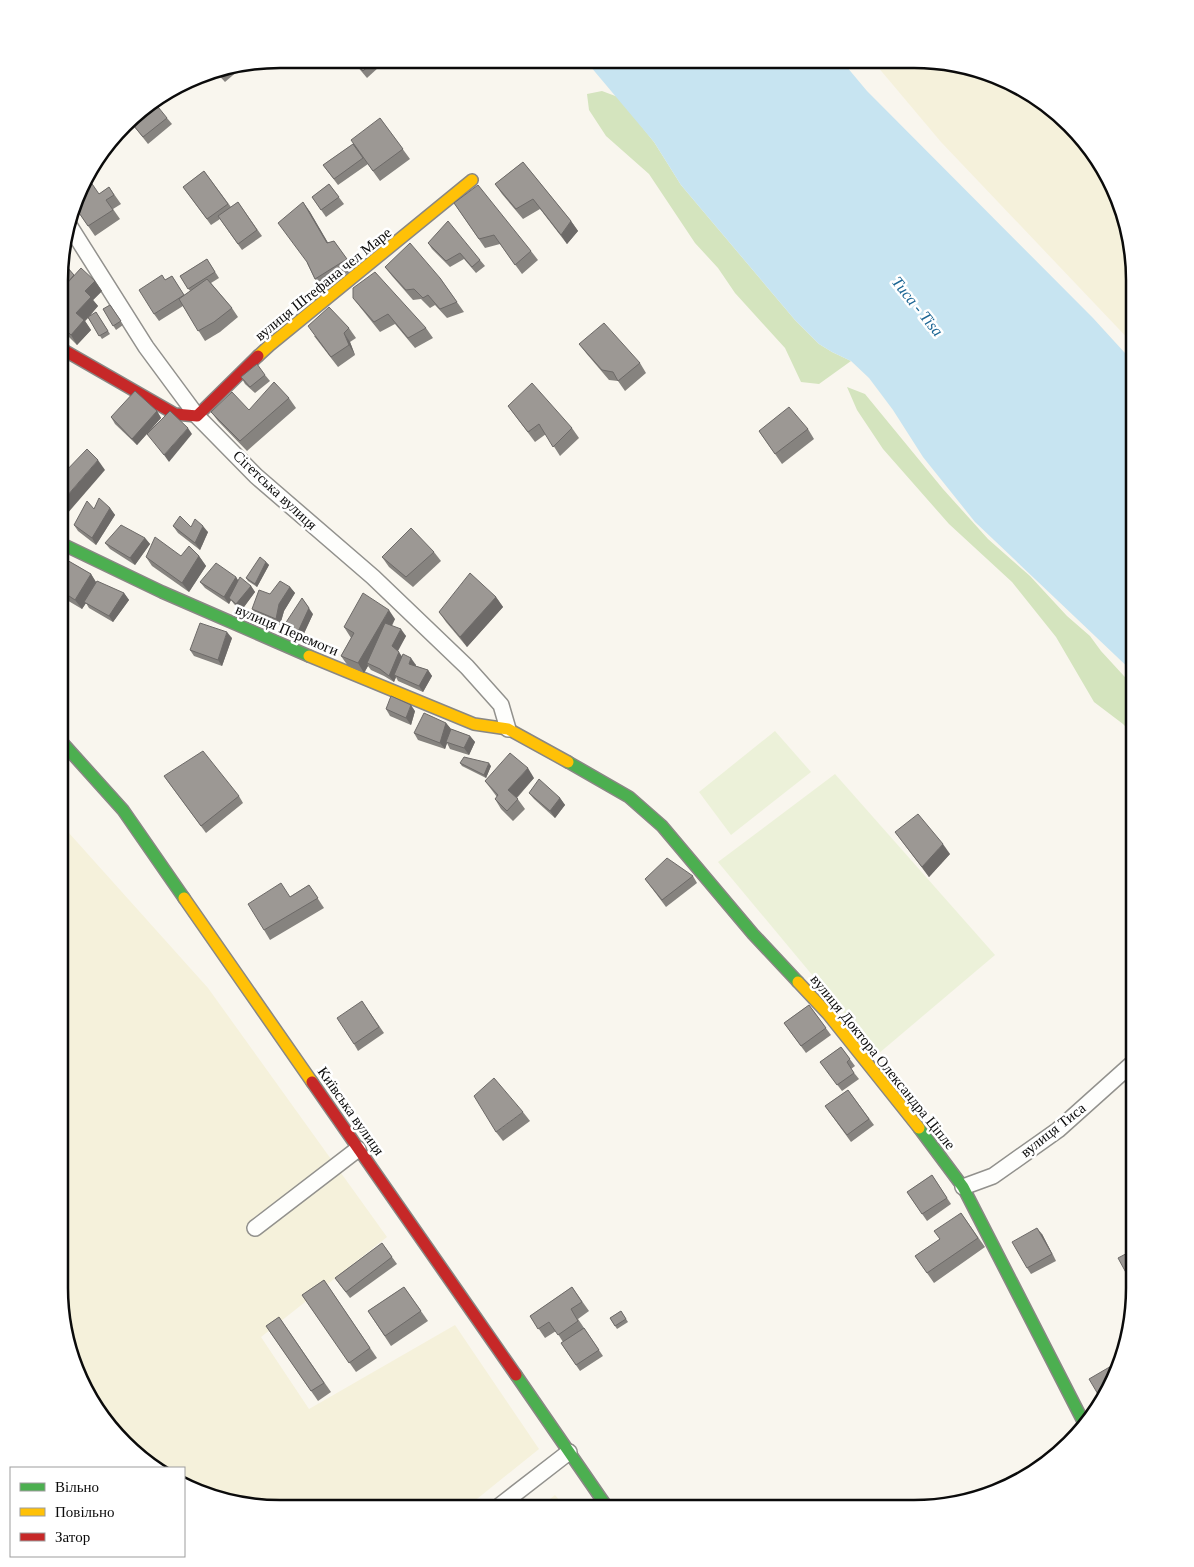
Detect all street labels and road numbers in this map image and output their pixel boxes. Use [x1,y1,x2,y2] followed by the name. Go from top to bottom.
[252,224,395,344] street label: вулиця Штефана чел Маре
[230,447,320,533] street label: Сігетська вулиця
[233,601,341,659] street label: вулиця Перемоги
[807,971,959,1153] street label: вулиця Доктора Олександра Ціпле
[315,1064,387,1158] street label: Київська вулиця
[1017,1100,1089,1160] street label: вулиця Тиса

